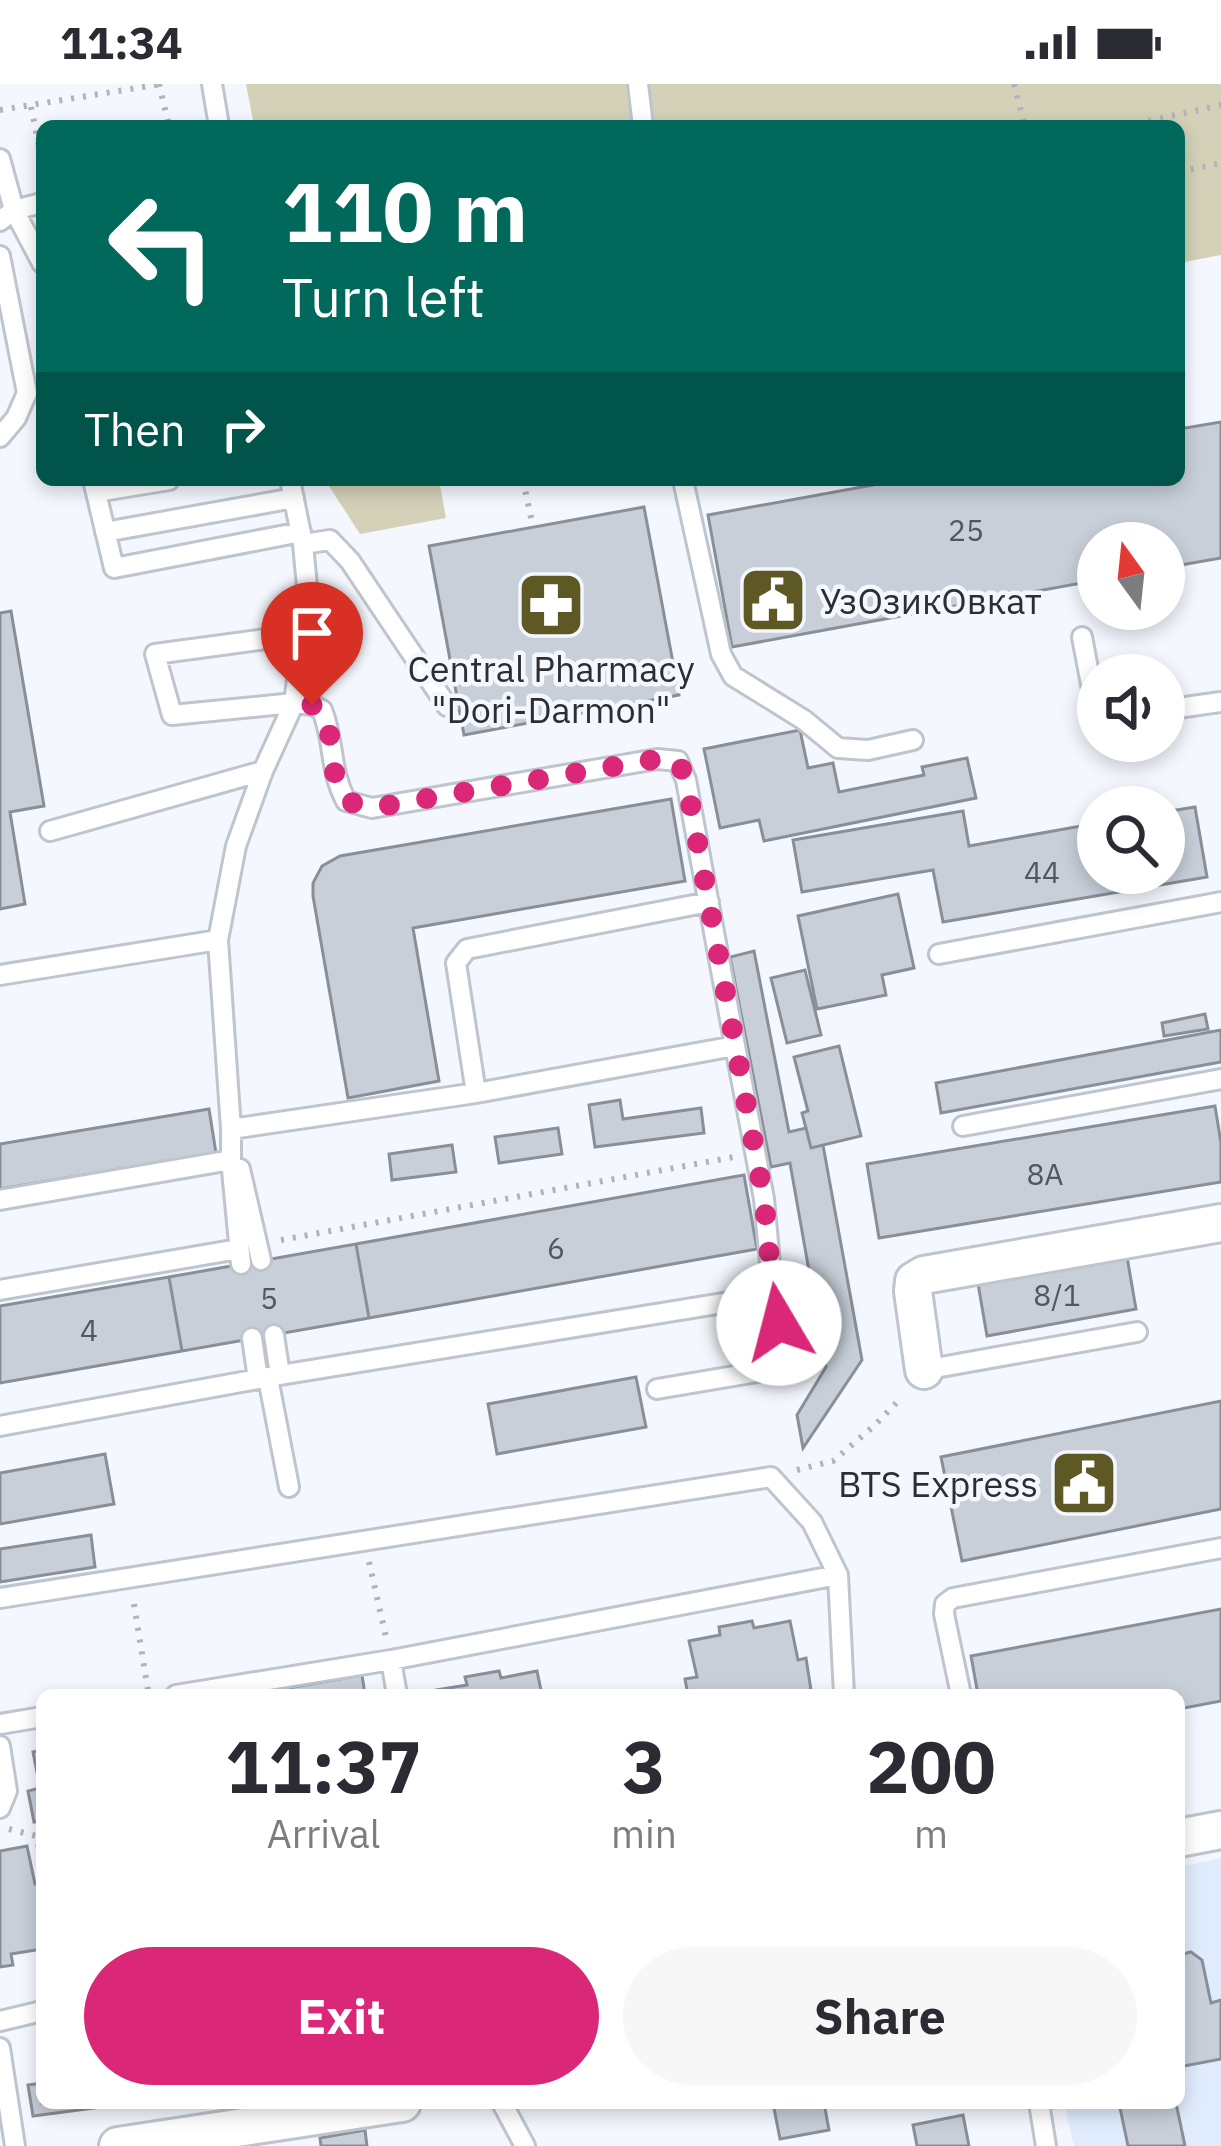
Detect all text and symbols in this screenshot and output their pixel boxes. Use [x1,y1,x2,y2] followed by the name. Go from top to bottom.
[60,13,183,71] text: 11:34
[282,156,528,265] text: 110 m
[84,168,240,324] icon: left
[282,262,485,332] text: Turn left
[210,396,276,462] icon: right
[84,400,186,458] text: Then
[948,510,984,549] house number: 25
[1077,522,1185,630] north arrow
[1077,522,1185,894] map controls
[738,565,808,635] public building icon: УзОзикОвкат
[516,570,586,640] pharmacy icon: Central Pharmacy "Dori-Darmon"
[820,577,1042,624] place label: УзОзикОвкат
[261,582,363,705] pin
[279,600,345,666] icon: arrive
[407,645,695,733] place label: Central Pharmacy "Dori-Darmon"
[1077,654,1185,762] button: sound
[1077,786,1185,894] button: search
[1024,852,1060,891] house number: 44
[1026,1154,1064,1193] house number: 8А
[547,1228,565,1267] house number: 6
[716,1260,842,1386] position arrow
[1033,1275,1081,1314] house number: 8/1
[260,1278,278,1317] house number: 5
[80,1310,98,1349] house number: 4
[1049,1448,1119,1518] public building icon: BTS Express
[838,1460,1038,1507] place label: BTS Express
[225,1719,422,1813] text: 11:37
[622,1719,666,1813] text: 3
[866,1719,996,1813] text: 200
[267,1808,380,1859] text: Arrival
[611,1808,677,1859] text: min
[914,1808,948,1859] text: m
[84,1947,599,2085] button: Exit
[623,1947,1137,2085] button: Share

